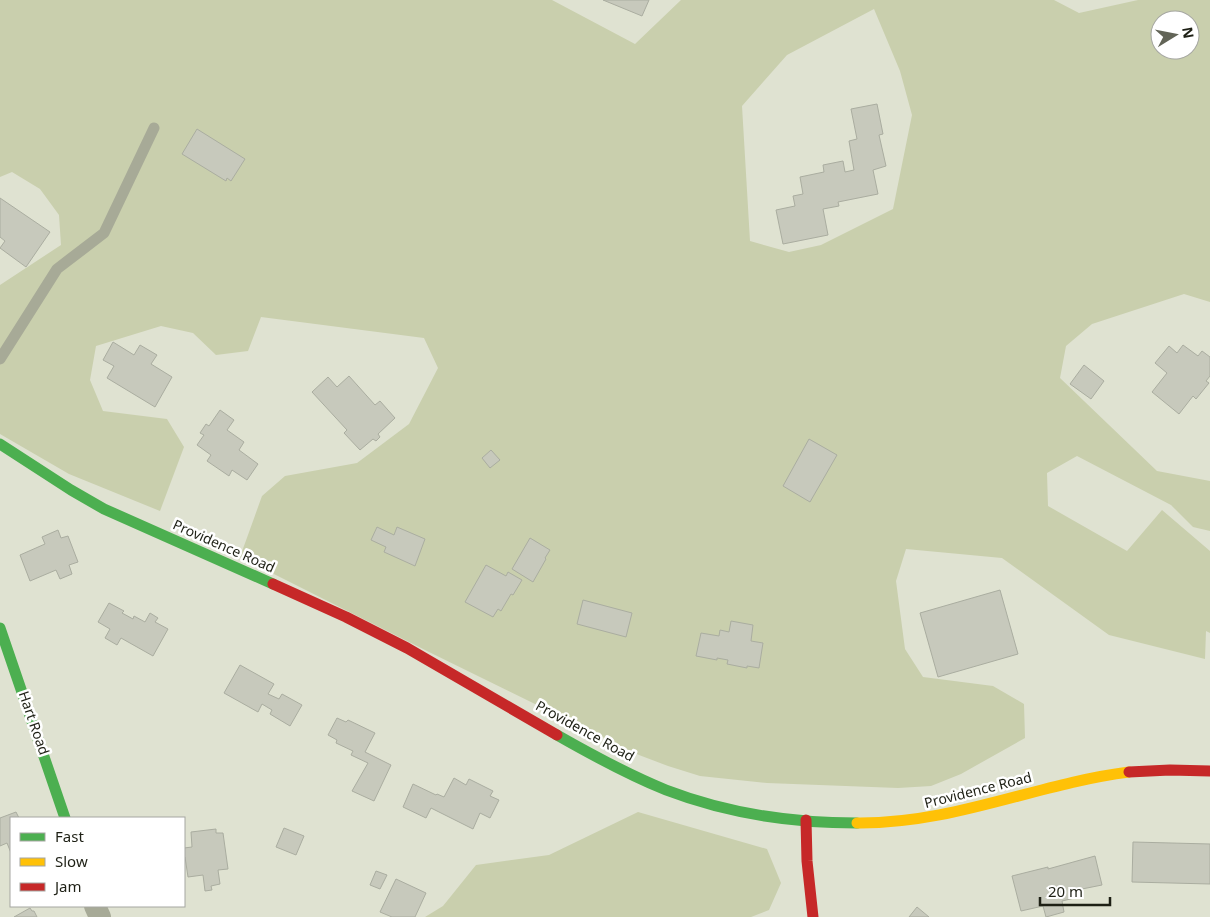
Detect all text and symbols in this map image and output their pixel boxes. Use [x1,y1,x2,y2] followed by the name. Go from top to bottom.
[1150,10,1200,60] north arrow
[1178,25,1199,40] text: N
[170,515,278,577] street label: Providence Road
[15,688,54,757] street label: Hart Road
[533,696,638,766] street label: Providence Road
[922,767,1034,812] street label: Providence Road
[10,817,185,907] legend
[55,826,84,846] text: Fast
[55,851,88,871] text: Slow
[1040,874,1110,906] scale bar
[53,876,82,896] text: Jam
[1048,881,1083,901] text: 20 m

